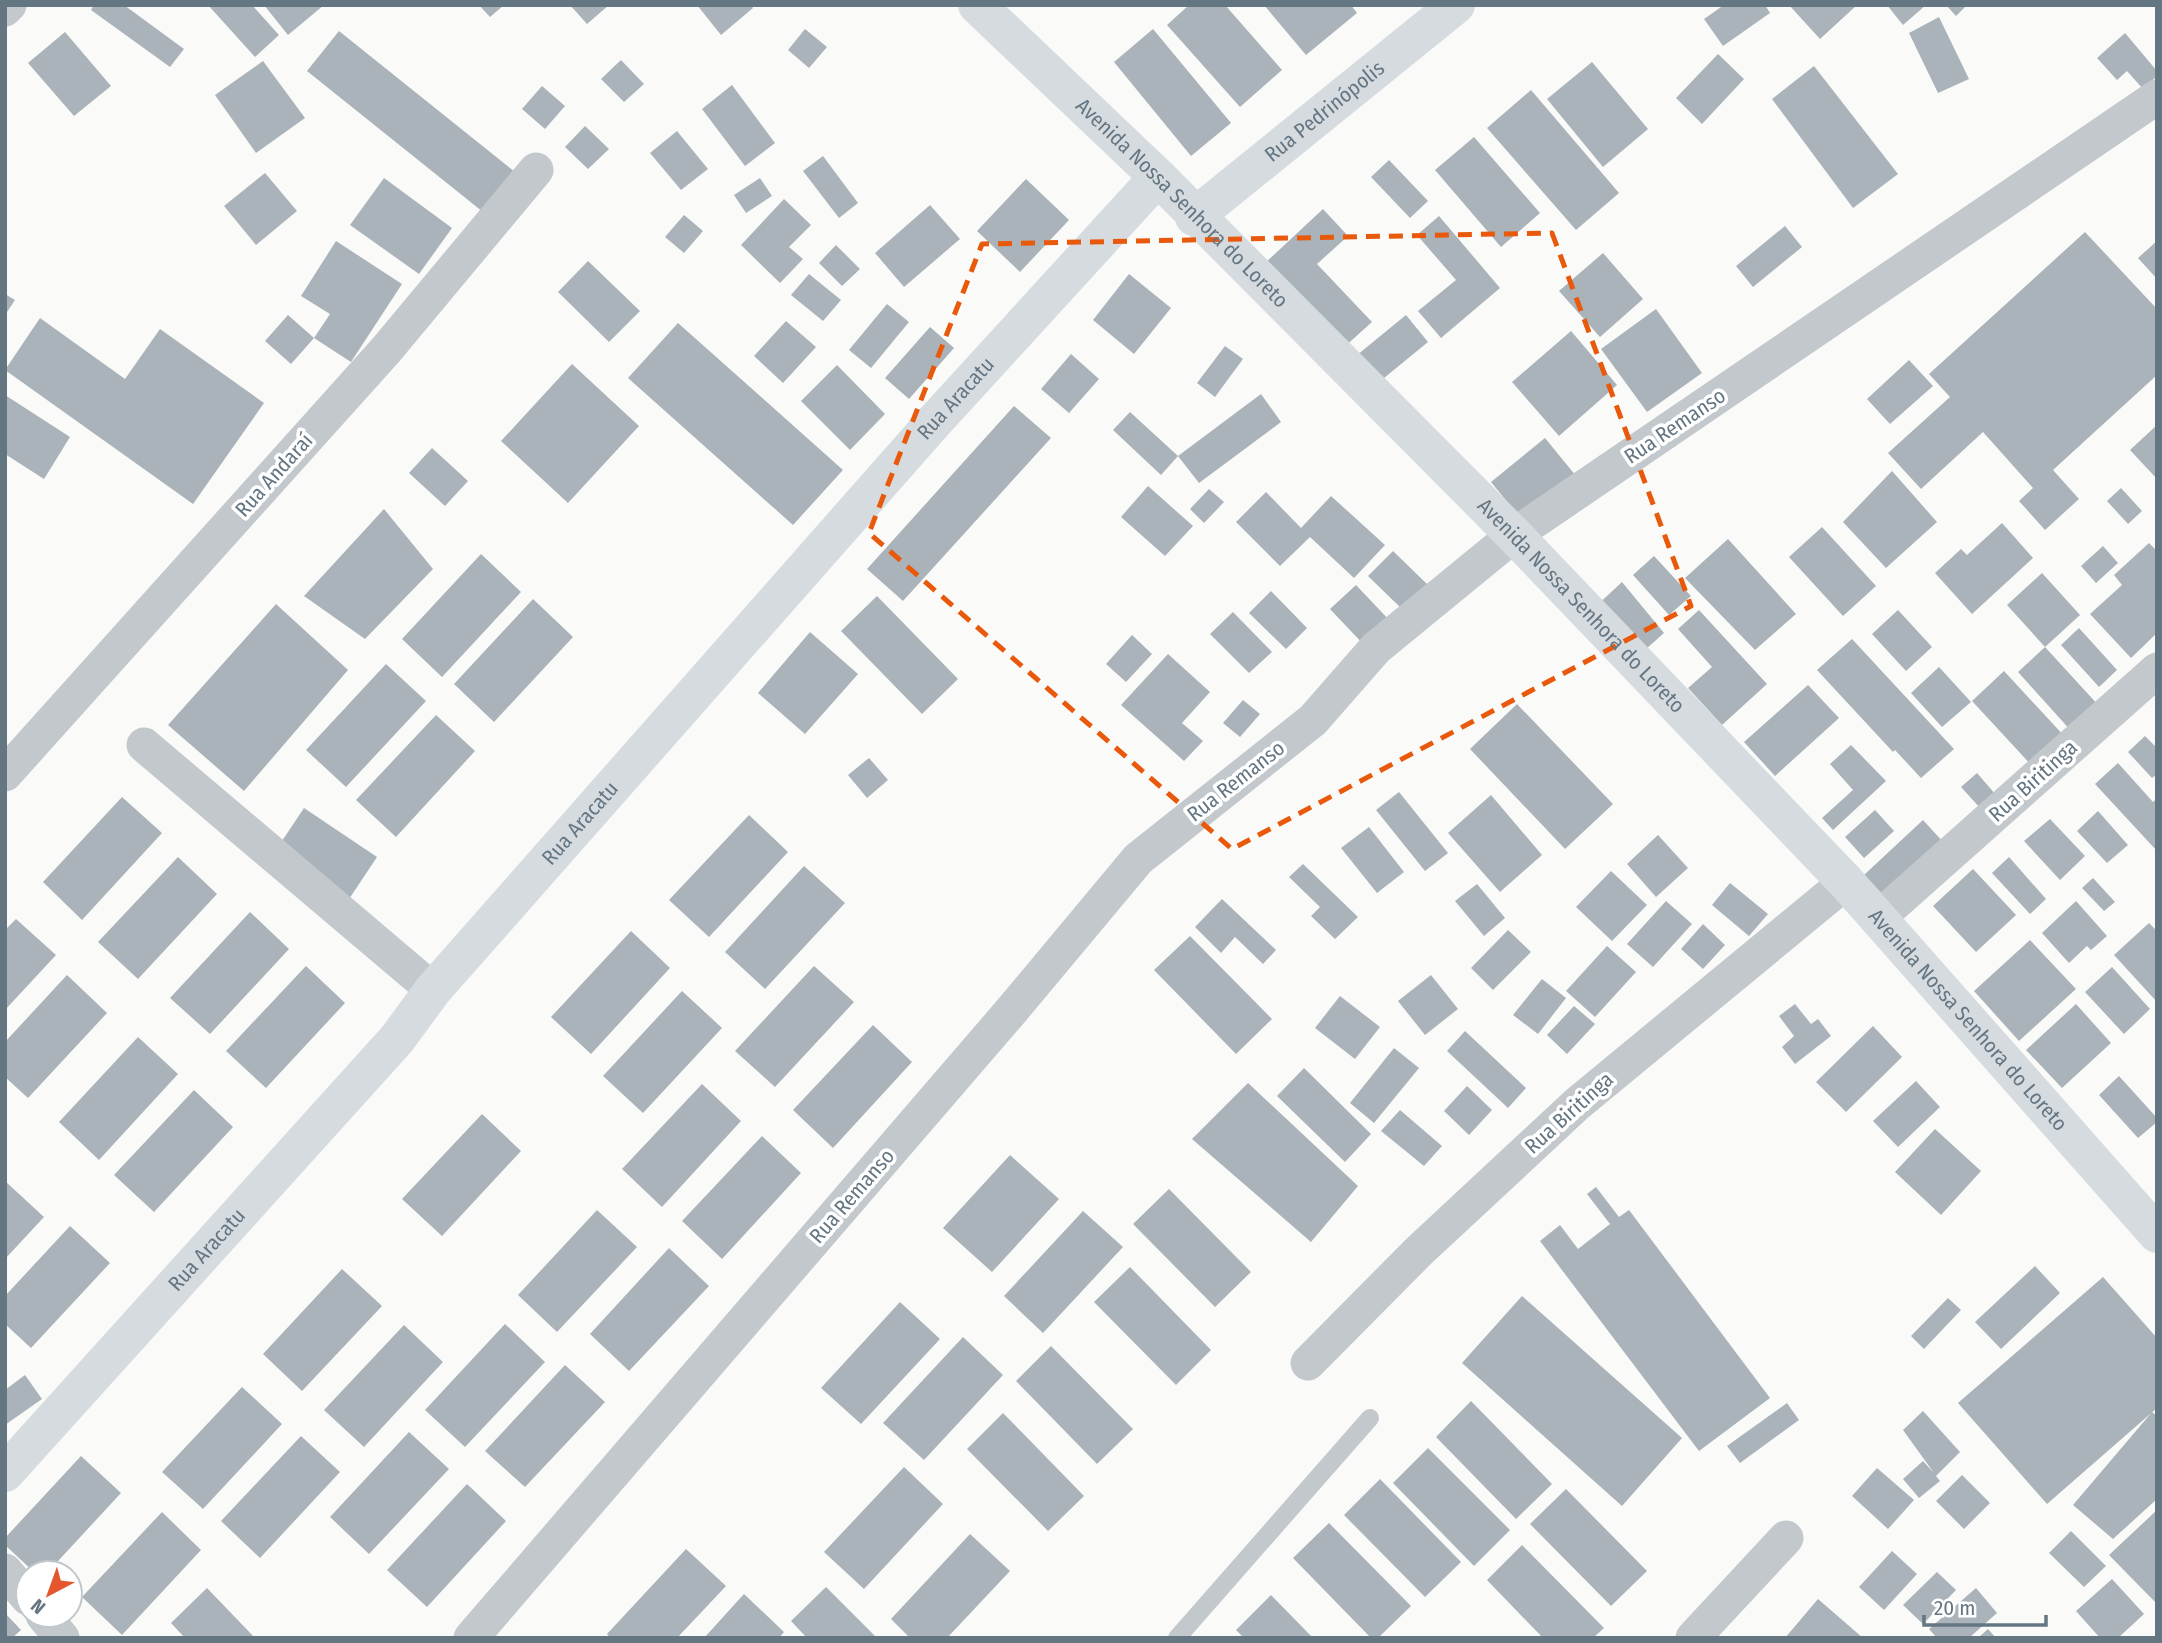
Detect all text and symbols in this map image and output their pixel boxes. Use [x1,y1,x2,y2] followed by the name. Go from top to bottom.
[1259,55,1390,168] street label: Rua Pedrinópolis
[1070,93,1294,313] street label: Avenida Nossa Senhora do Loreto
[911,352,1000,445] street label: Rua Aracatu
[1619,383,1731,469] street label: Rua Remanso
[230,428,318,522] street label: Rua Andaraí
[1472,493,1690,718] street label: Avenida Nossa Senhora do Loreto
[1182,735,1290,827] street label: Rua Remanso
[1983,735,2083,827] street label: Rua Biritinga
[536,776,624,870] street label: Rua Aracatu
[1863,904,2073,1137] street label: Avenida Nossa Senhora do Loreto
[1519,1067,1619,1159] street label: Rua Biritinga
[804,1143,900,1249] street label: Rua Remanso
[163,1203,251,1296] street label: Rua Aracatu
[14,1559,84,1629] north arrow
[1924,1584,2046,1628] scale bar
[26,1594,50,1619] text: N
[1934,1595,1975,1621] text: 20 m

